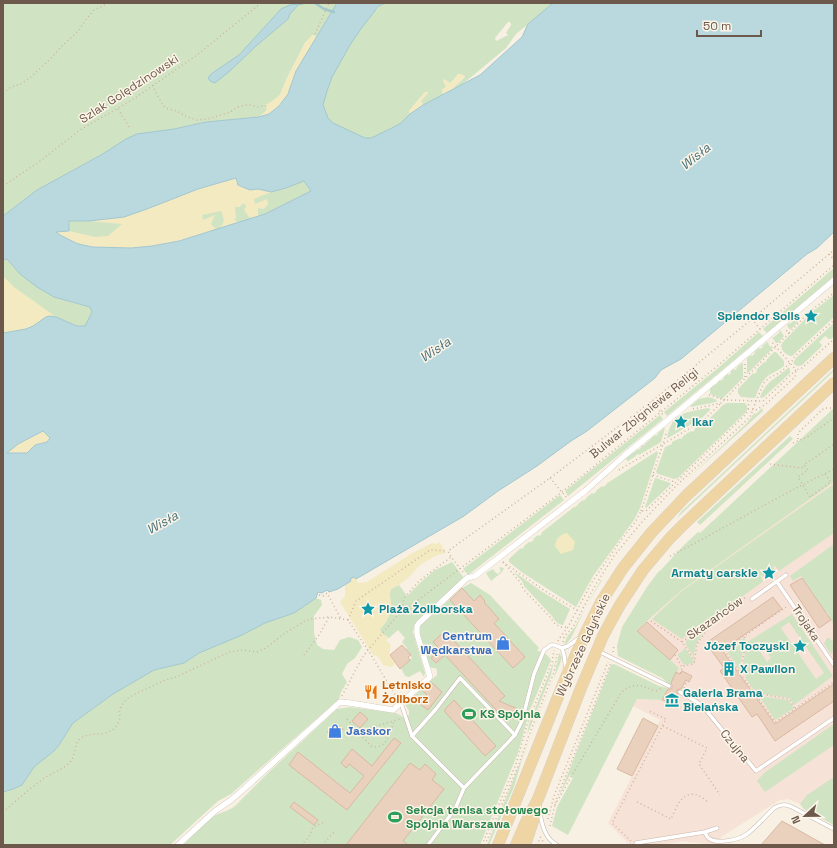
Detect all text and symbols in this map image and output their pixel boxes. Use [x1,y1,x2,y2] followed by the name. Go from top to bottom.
[697,12,761,38] scale bar
[703,18,731,34] text: 50 m
[76,51,182,127] street label: Szlak Golędzinowski
[677,139,714,174] water label: Wisła
[717,308,800,324] place label: Splendor Solis
[803,308,819,324] place icon: Splendor Solis
[417,333,454,366] water label: Wisła
[586,364,702,462] street label: Bulwar Zbigniewa Religi
[673,414,689,430] place icon: Ikar
[692,414,714,430] place label: Ikar
[143,507,182,538] water label: Wisła
[671,565,758,581] place label: Armaty carskie
[761,565,777,581] place icon: Armaty carskie
[552,591,614,699] street label: Wybrzeże Gdyńskie
[684,593,746,643] street label: Skazańców
[360,601,376,617] place icon: Plaża Żoliborska
[379,601,473,617] place label: Plaża Żoliborska
[788,602,824,645] street label: Trojaka
[421,628,492,658] place label: Centrum Wędkarstwa
[495,635,511,651] shop icon: Centrum Wędkarstwa
[704,638,789,654] place label: Józef Toczyski
[792,638,808,654] place icon: Józef Toczyski
[721,661,737,677] building icon: X Pawilon
[740,661,795,677] place label: X Pawilon
[382,677,431,707] place label: Letnisko Żoliborz
[363,684,379,700] restaurant icon: Letnisko Żoliborz
[683,685,763,715] place label: Galeria Brama Bielańska
[664,692,680,708] museum icon: Galeria Brama Bielańska
[461,706,477,722] sports icon: KS Spójnia
[480,706,541,722] place label: KS Spójnia
[327,723,343,739] shop icon: Jasskor
[346,723,391,739] place label: Jasskor
[717,726,753,766] street label: Czujna
[785,796,825,836] north arrow
[406,802,548,832] place label: Sekcja tenisa stołowego Spójnia Warszawa
[387,809,403,825] sports icon: Sekcja tenisa stołowego Spójnia Warszawa
[788,814,804,826] text: N

